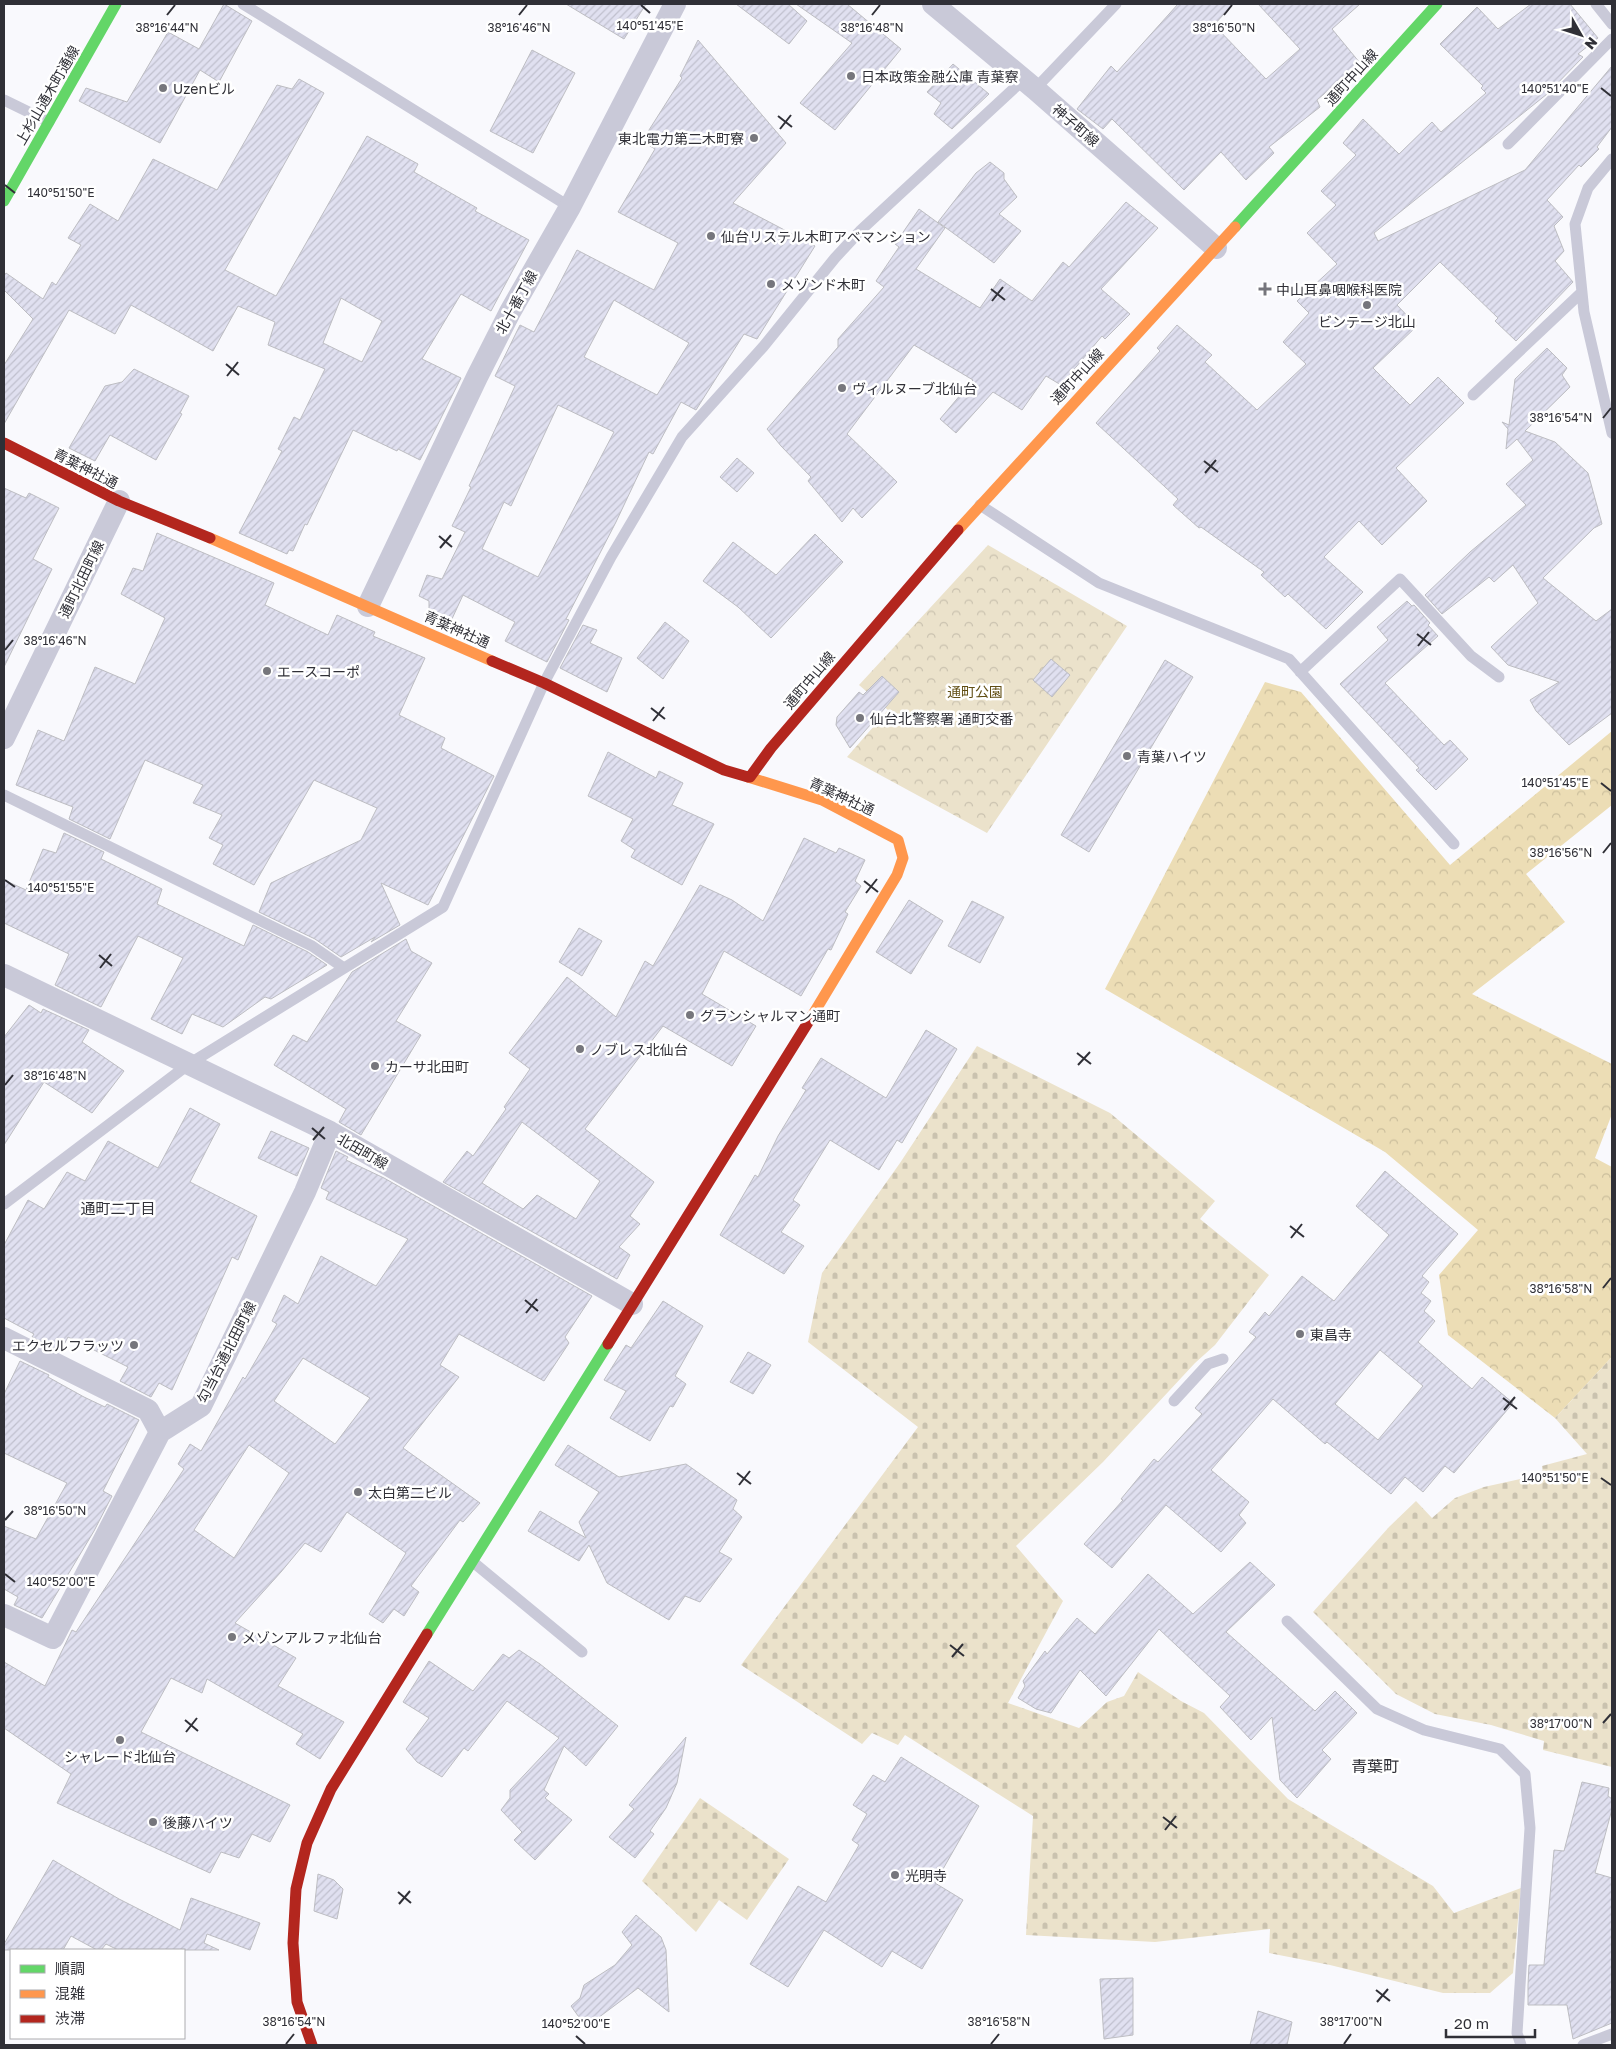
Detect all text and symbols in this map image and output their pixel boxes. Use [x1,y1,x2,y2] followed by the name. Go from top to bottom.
[1556,10,1606,60] north arrow
[617,18,683,33] text: 140°51'45"E
[135,20,199,35] text: 38°16'44"N
[487,20,551,35] text: 38°16'46"N
[840,20,904,35] text: 38°16'48"N
[1193,20,1255,35] text: 38°16'50"N
[1582,34,1601,53] text: N
[12,42,82,148] street label: 上杉山通木町通線
[1321,45,1381,109] street label: 通町中山線
[861,68,1019,85] place label: 日本政策金融公庫 青葉寮
[845,70,857,82] marker: 日本政策金融公庫 青葉寮
[173,80,235,97] place label: Uzenビル
[1521,81,1589,96] text: 140°51'40"E
[157,82,169,94] marker: Uzenビル
[1049,100,1103,150] street label: 神子町線
[618,130,744,147] place label: 東北電力第二木町寮
[748,132,760,144] marker: 東北電力第二木町寮
[27,185,95,200] text: 140°51'50"E
[721,228,931,245] place label: 仙台リステル木町アベマンション
[705,230,717,242] marker: 仙台リステル木町アベマンション
[492,267,540,337] street label: 北十番丁線
[781,276,865,293] place label: メゾンド木町
[765,278,777,290] marker: メゾンド木町
[1276,281,1402,298] place label: 中山耳鼻咽喉科医院
[1258,282,1272,296] marker: 中山耳鼻咽喉科医院
[1361,299,1373,311] marker: ビンテージ北山
[1318,313,1416,330] place label: ビンテージ北山
[1047,345,1107,407] street label: 通町中山線
[852,380,977,397] place label: ヴィルヌーブ北仙台
[836,382,848,394] marker: ヴィルヌーブ北仙台
[1530,410,1592,425] text: 38°16'54"N
[51,445,121,491] street label: 青葉神社通
[55,538,107,620] street label: 通町北田町線
[422,607,492,651] street label: 青葉神社通
[23,633,87,648] text: 38°16'46"N
[780,648,838,712] street label: 通町中山線
[277,663,360,680] place label: エースコーポ
[261,665,273,677] marker: エースコーポ
[947,683,1003,700] park label: 通町公園
[870,710,1014,727] place label: 仙台北警察署 通町交番
[854,712,866,724] marker: 仙台北警察署 通町交番
[1137,748,1207,765] place label: 青葉ハイツ
[1121,750,1133,762] marker: 青葉ハイツ
[807,774,877,818] street label: 青葉神社通
[1522,775,1588,790] text: 140°51'45"E
[1530,845,1592,860] text: 38°16'56"N
[28,880,94,895] text: 140°51'55"E
[700,1007,840,1024] place label: グランシャルマン通町
[684,1009,696,1021] marker: グランシャルマン通町
[590,1041,688,1058] place label: ノブレス北仙台
[574,1043,586,1055] marker: ノブレス北仙台
[385,1058,469,1075] place label: カーサ北田町
[369,1060,381,1072] marker: カーサ北田町
[23,1068,87,1083] text: 38°16'48"N
[335,1130,391,1172] street label: 北田町線
[80,1199,156,1217] district label: 通町二丁目
[1530,1281,1592,1296] text: 38°16'58"N
[193,1298,259,1406] street label: 勾当台通北田町線
[1310,1326,1352,1343] place label: 東昌寺
[1294,1328,1306,1340] marker: 東昌寺
[12,1337,124,1354] place label: エクセルフラッツ
[128,1339,140,1351] marker: エクセルフラッツ
[1521,1470,1589,1485] text: 140°51'50"E
[368,1484,452,1501] place label: 太白第二ビル
[352,1486,364,1498] marker: 太白第二ビル
[24,1503,86,1518] text: 38°16'50"N
[27,1574,95,1589] text: 140°52'00"E
[242,1629,382,1646] place label: メゾンアルファ北仙台
[226,1631,238,1643] marker: メゾンアルファ北仙台
[1530,1716,1592,1731] text: 38°17'00"N
[114,1734,126,1746] marker: シャレード北仙台
[64,1748,176,1765] place label: シャレード北仙台
[1351,1756,1399,1776] district label: 青葉町
[163,1814,233,1831] place label: 後藤ハイツ
[147,1816,159,1828] marker: 後藤ハイツ
[905,1867,947,1884] place label: 光明寺
[889,1869,901,1881] marker: 光明寺
[10,1949,185,2039] legend
[55,1959,85,1977] text: 順調
[55,1984,85,2002] text: 混雑
[1446,2006,1535,2038] scale bar
[55,2009,85,2027] text: 渋滞
[263,2014,325,2029] text: 38°16'54"N
[968,2014,1030,2029] text: 38°16'58"N
[1320,2014,1382,2029] text: 38°17'00"N
[1454,2014,1489,2032] text: 20 m
[542,2016,610,2031] text: 140°52'00"E

